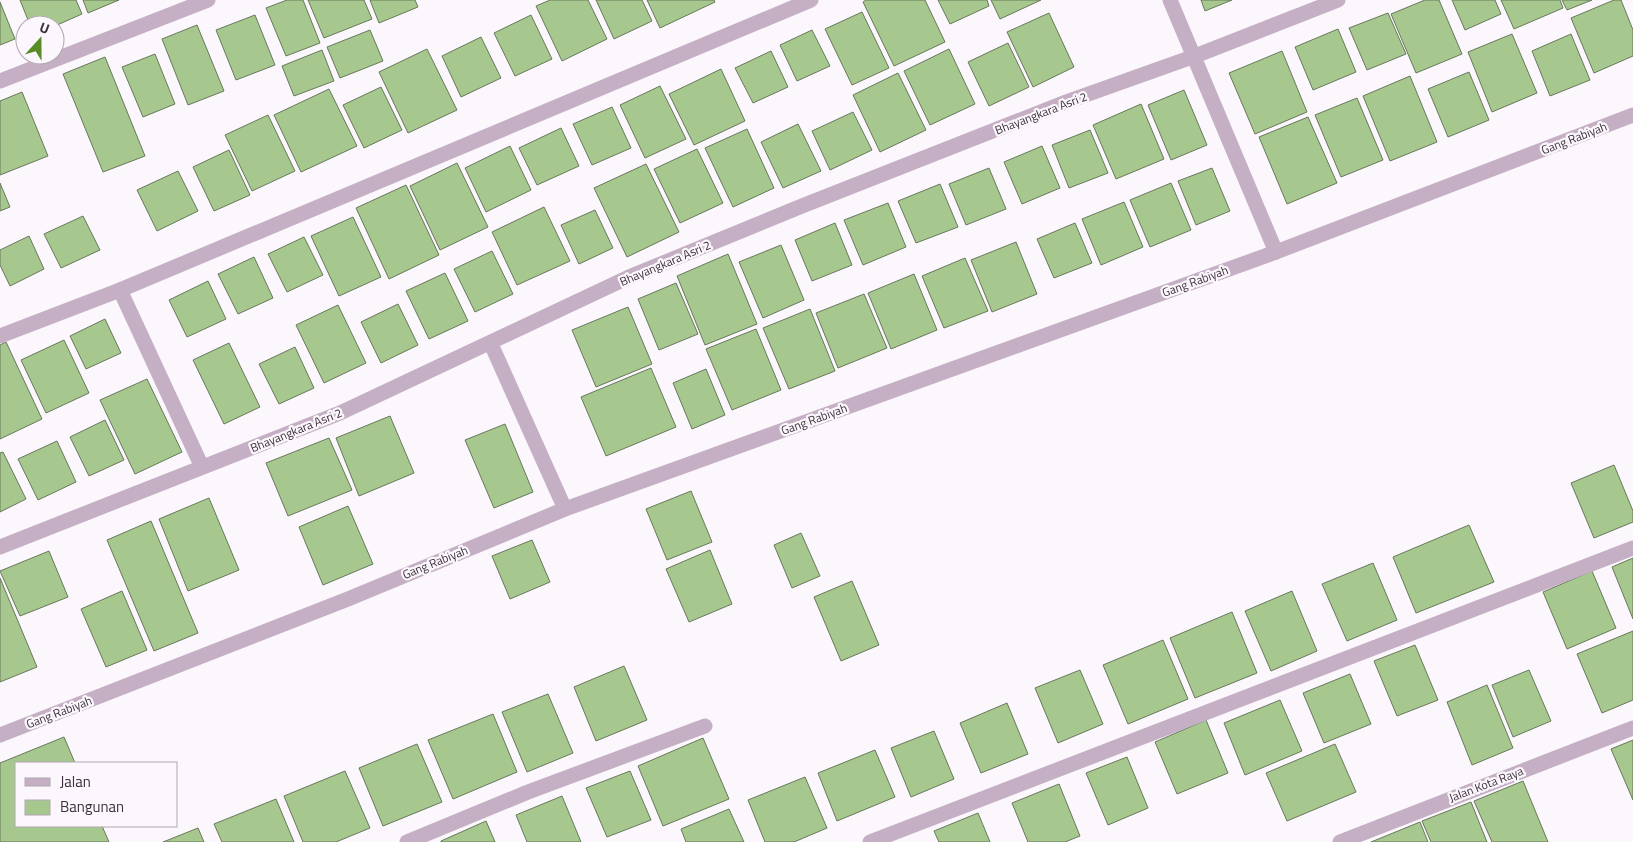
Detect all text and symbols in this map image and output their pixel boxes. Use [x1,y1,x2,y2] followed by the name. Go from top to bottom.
[15,15,65,65] north arrow
[37,16,53,39] text: U
[992,87,1090,139] street label: Bhayangkara Asri 2
[1538,117,1610,159] street label: Gang Rabiyah
[616,235,714,291] street label: Bhayangkara Asri 2
[1159,260,1231,302] street label: Gang Rabiyah
[778,398,850,440] street label: Gang Rabiyah
[247,403,345,457] street label: Bhayangkara Asri 2
[399,540,471,584] street label: Gang Rabiyah
[23,691,95,733] street label: Gang Rabiyah
[1446,761,1526,807] street label: Jalan Kota Raya
[15,762,178,827] legend
[60,770,91,793] text: Jalan
[60,795,124,818] text: Bangunan

